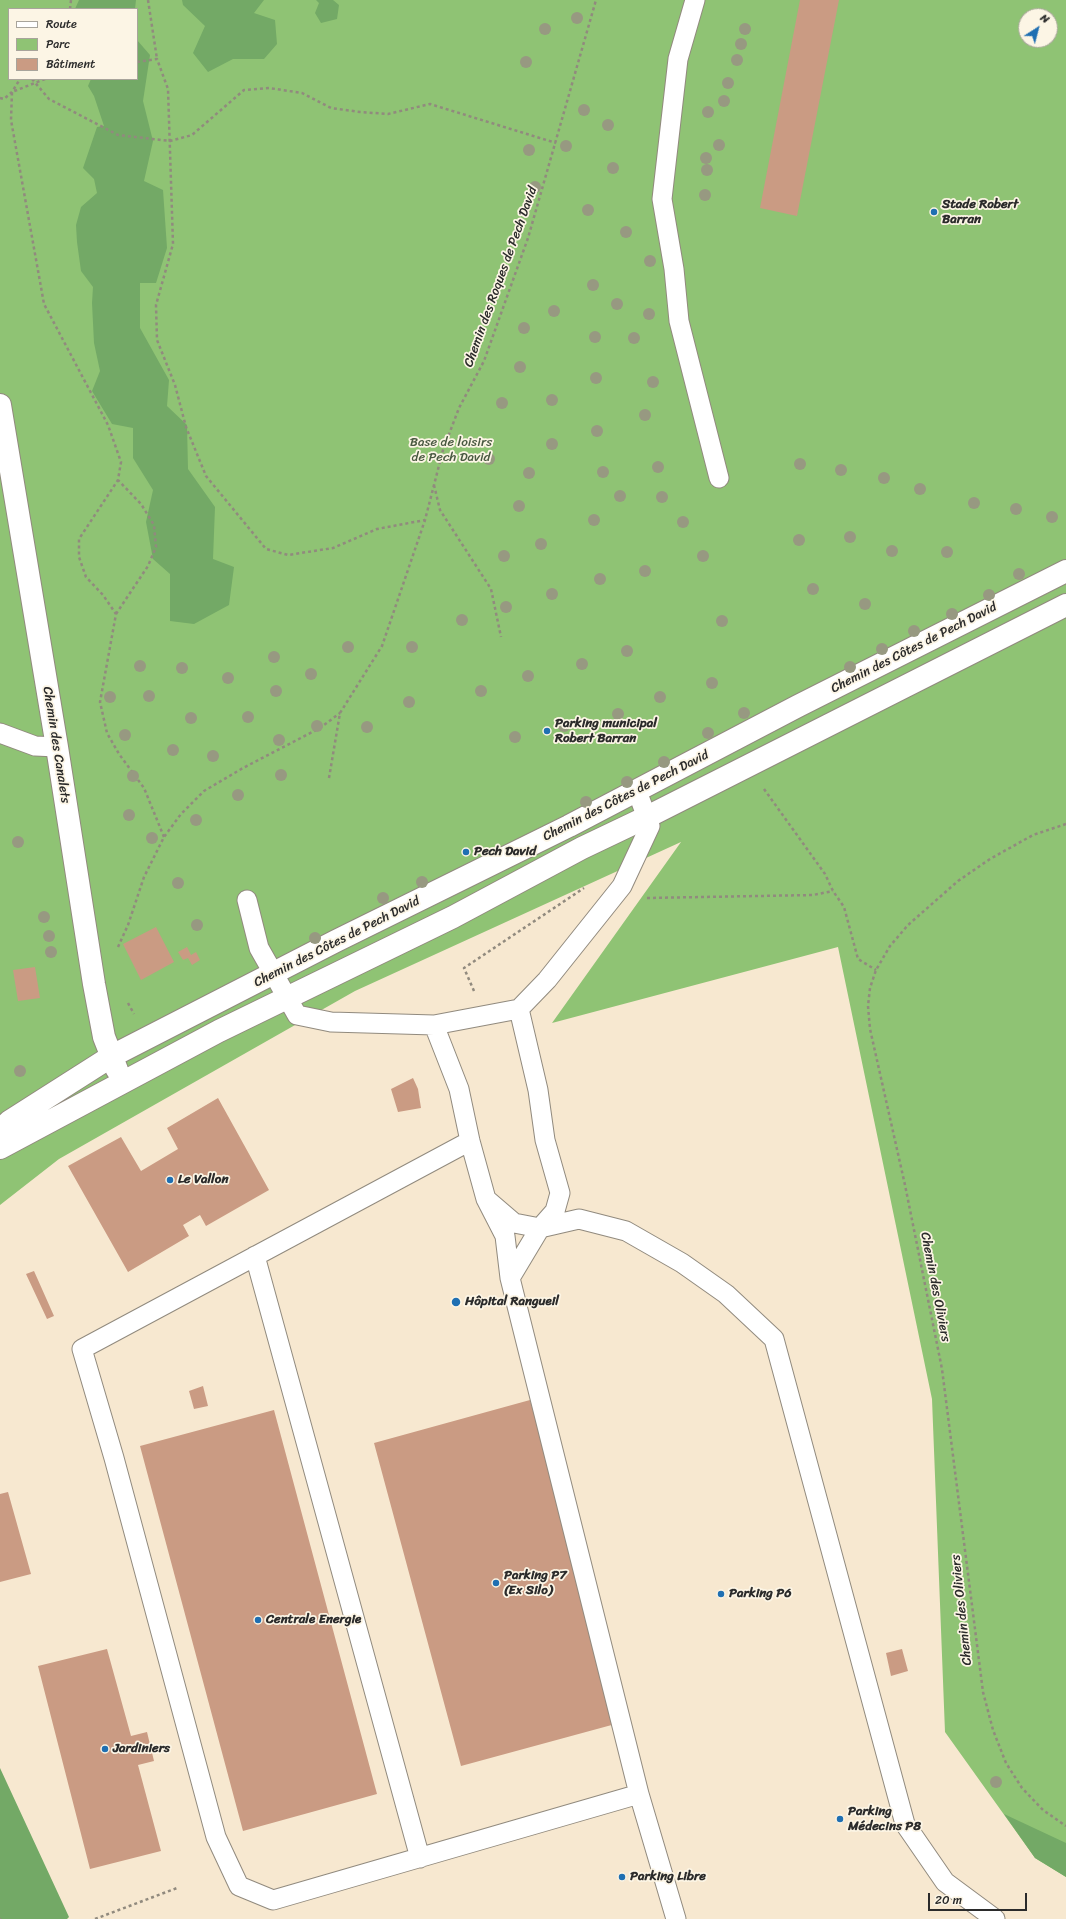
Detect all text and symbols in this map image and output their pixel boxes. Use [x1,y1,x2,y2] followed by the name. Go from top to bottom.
[8,8,138,80] legend
[1018,8,1058,48] north arrow
[1036,9,1053,29] text: N
[46,13,77,35] text: Route
[46,33,70,55] text: Parc
[46,53,95,75] text: Bâtiment
[461,185,541,369] street label: Chemin des Roques de Pech David
[942,197,1018,228] place label: Stade Robert Barran
[929,207,939,217] marker: Stade Robert Barran
[410,435,492,466] park label: Base de loisirs de Pech David
[829,599,999,697] street label: Chemin des Côtes de Pech David
[39,686,73,804] street label: Chemin des Canalets
[555,716,657,747] place label: Parking municipal Robert Barran
[542,726,552,736] marker: Parking municipal Robert Barran
[541,747,711,845] street label: Chemin des Côtes de Pech David
[474,844,536,860] place label: Pech David
[461,847,471,857] marker: Pech David
[252,893,422,991] street label: Chemin des Côtes de Pech David
[178,1172,228,1188] place label: Le Vallon
[165,1175,175,1185] marker: Le Vallon
[917,1231,953,1343] street label: Chemin des Oliviers
[465,1294,559,1310] place label: Hôpital Rangueil
[450,1296,462,1308] marker: Hôpital Rangueil
[948,1554,976,1666] street label: Chemin des Oliviers
[504,1568,567,1599] place label: Parking P7 (Ex Silo)
[491,1578,501,1588] marker: Parking P7 (Ex Silo)
[729,1586,792,1602] place label: Parking P6
[716,1589,726,1599] marker: Parking P6
[266,1612,361,1628] place label: Centrale Energie
[253,1615,263,1625] marker: Centrale Energie
[113,1741,170,1757] place label: Jardiniers
[100,1744,110,1754] marker: Jardiniers
[848,1804,921,1835] place label: Parking Médecins P8
[835,1814,845,1824] marker: Parking Médecins P8
[630,1869,706,1885] place label: Parking Libre
[617,1872,627,1882] marker: Parking Libre
[930,1885,1029,1911] scale bar
[935,1889,962,1911] text: 20 m

